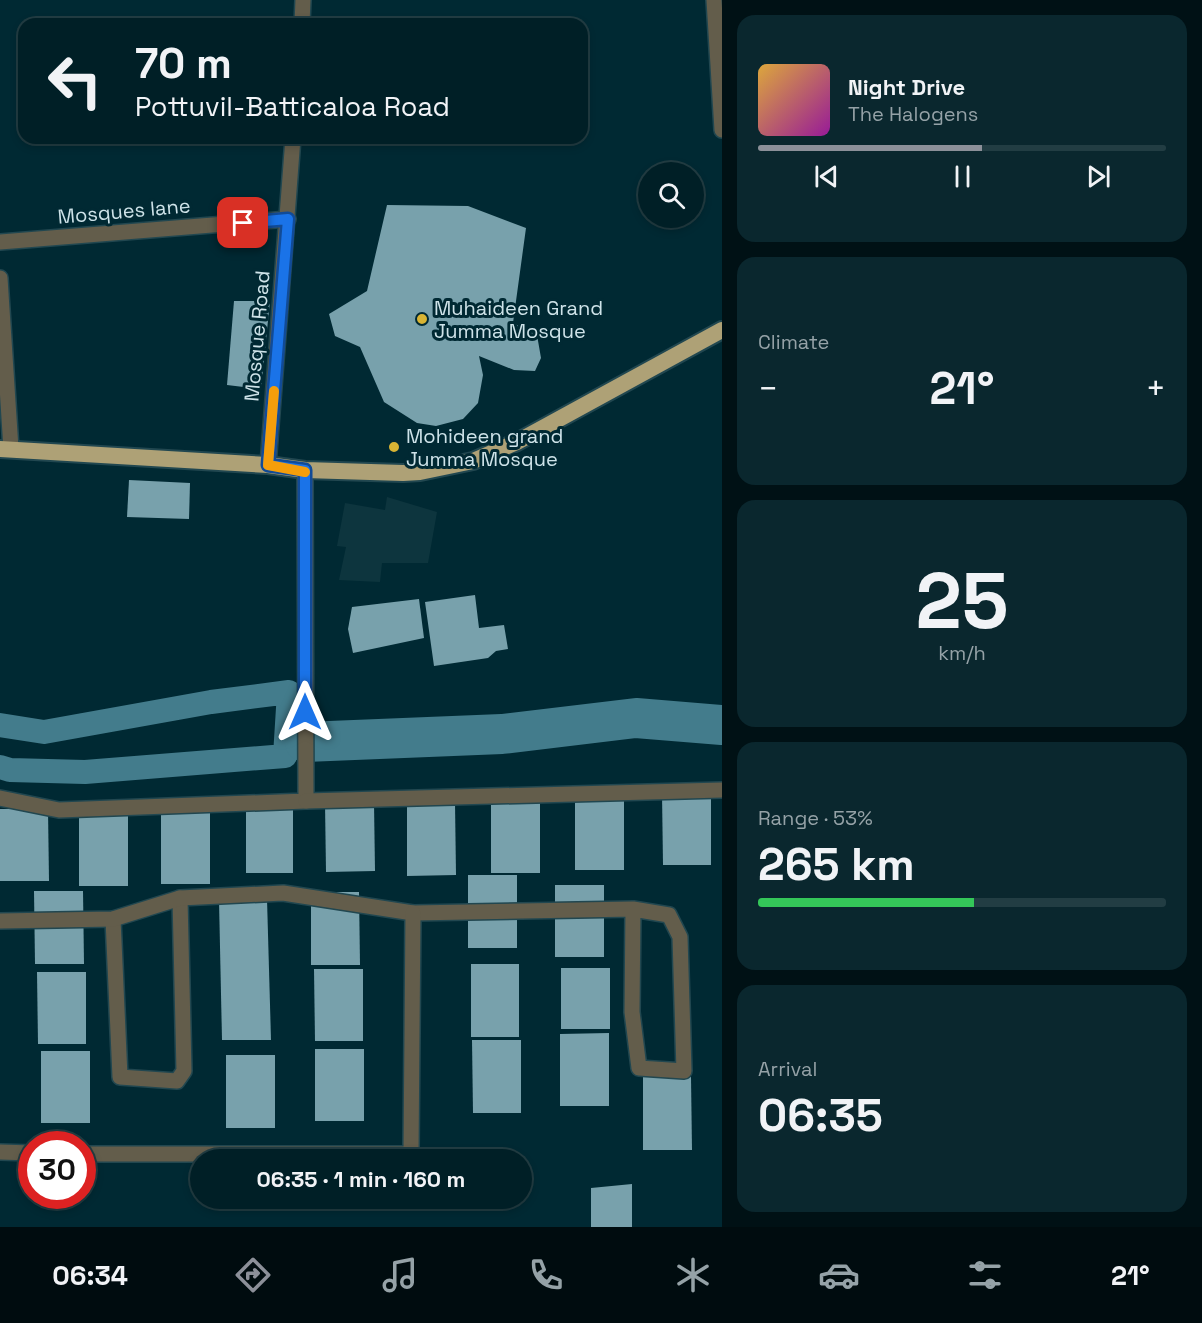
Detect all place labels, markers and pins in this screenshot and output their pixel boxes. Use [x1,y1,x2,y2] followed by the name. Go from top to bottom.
[217,197,268,248] pin
[434,295,603,344] place label: Muhaideen Grand Jumma Mosque
[415,312,429,326] marker: Muhaideen Grand Jumma Mosque
[406,423,563,472] place label: Mohideen grand Jumma Mosque
[387,440,401,454] marker: Mohideen grand Jumma Mosque

